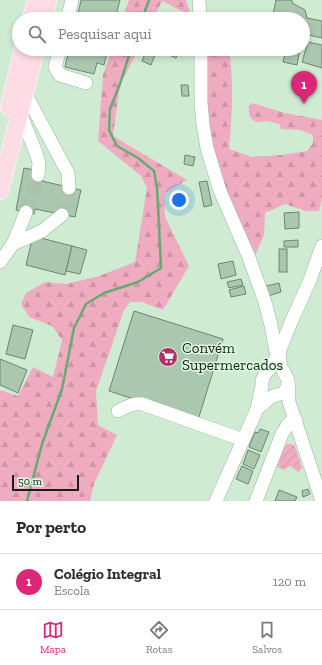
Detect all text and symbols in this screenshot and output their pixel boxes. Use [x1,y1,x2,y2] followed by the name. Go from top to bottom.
[12,12,310,56] search box
[26,23,48,45] icon: search
[58,25,152,43] text: Pesquisar aqui
[291,71,317,104] pin: 1
[169,190,189,210] your location
[182,339,283,374] place label: Convém Supermercados
[157,346,179,368] supermarket icon: Convém Supermercados
[12,473,79,492] scale bar
[18,475,42,488] text: 50 m
[16,517,86,537] text: Por perto
[54,565,161,583] text: Colégio Integral
[26,574,32,589] text: 1
[273,574,306,589] text: 120 m
[54,583,90,598] text: Escola
[40,619,66,656] tab: Mapa
[146,619,172,656] tab: Rotas
[252,619,282,656] tab: Salvos

